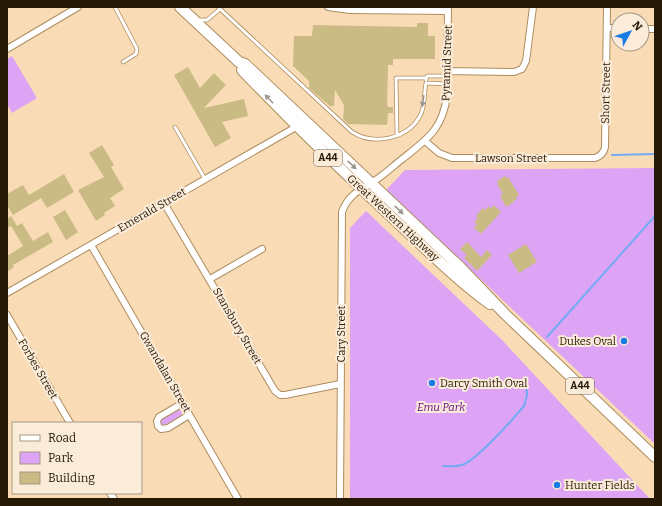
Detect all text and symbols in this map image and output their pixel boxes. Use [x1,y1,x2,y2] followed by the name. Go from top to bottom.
[610,12,650,52] north arrow
[630,18,645,34] text: N
[439,25,455,101] street label: Pyramid Street
[599,62,613,124] street label: Short Street
[265,94,274,104] one-way arrow
[420,94,426,107] one-way arrow
[314,150,342,166] road number: A44
[475,152,547,165] street label: Lawson Street
[347,160,357,169] one-way arrow
[344,172,442,264] street label: Great Western Highway
[116,185,188,235] street label: Emerald Street
[394,205,404,214] one-way arrow
[210,286,264,366] street label: Stansbury Street
[335,305,348,362] street label: Cary Street
[137,329,193,415] street label: Gwandalan Street
[559,335,616,348] place label: Dukes Oval
[15,336,61,402] street label: Forbes Street
[619,336,629,346] marker: Dukes Oval
[440,377,527,390] place label: Darcy Smith Oval
[427,378,437,388] marker: Darcy Smith Oval
[566,378,594,394] road number: A44
[417,401,466,414] park label: Emu Park
[12,422,142,494] legend
[48,431,76,445] text: Road
[48,451,74,465] text: Park
[48,471,95,485] text: Building
[565,479,635,492] place label: Hunter Fields
[552,480,562,490] marker: Hunter Fields

